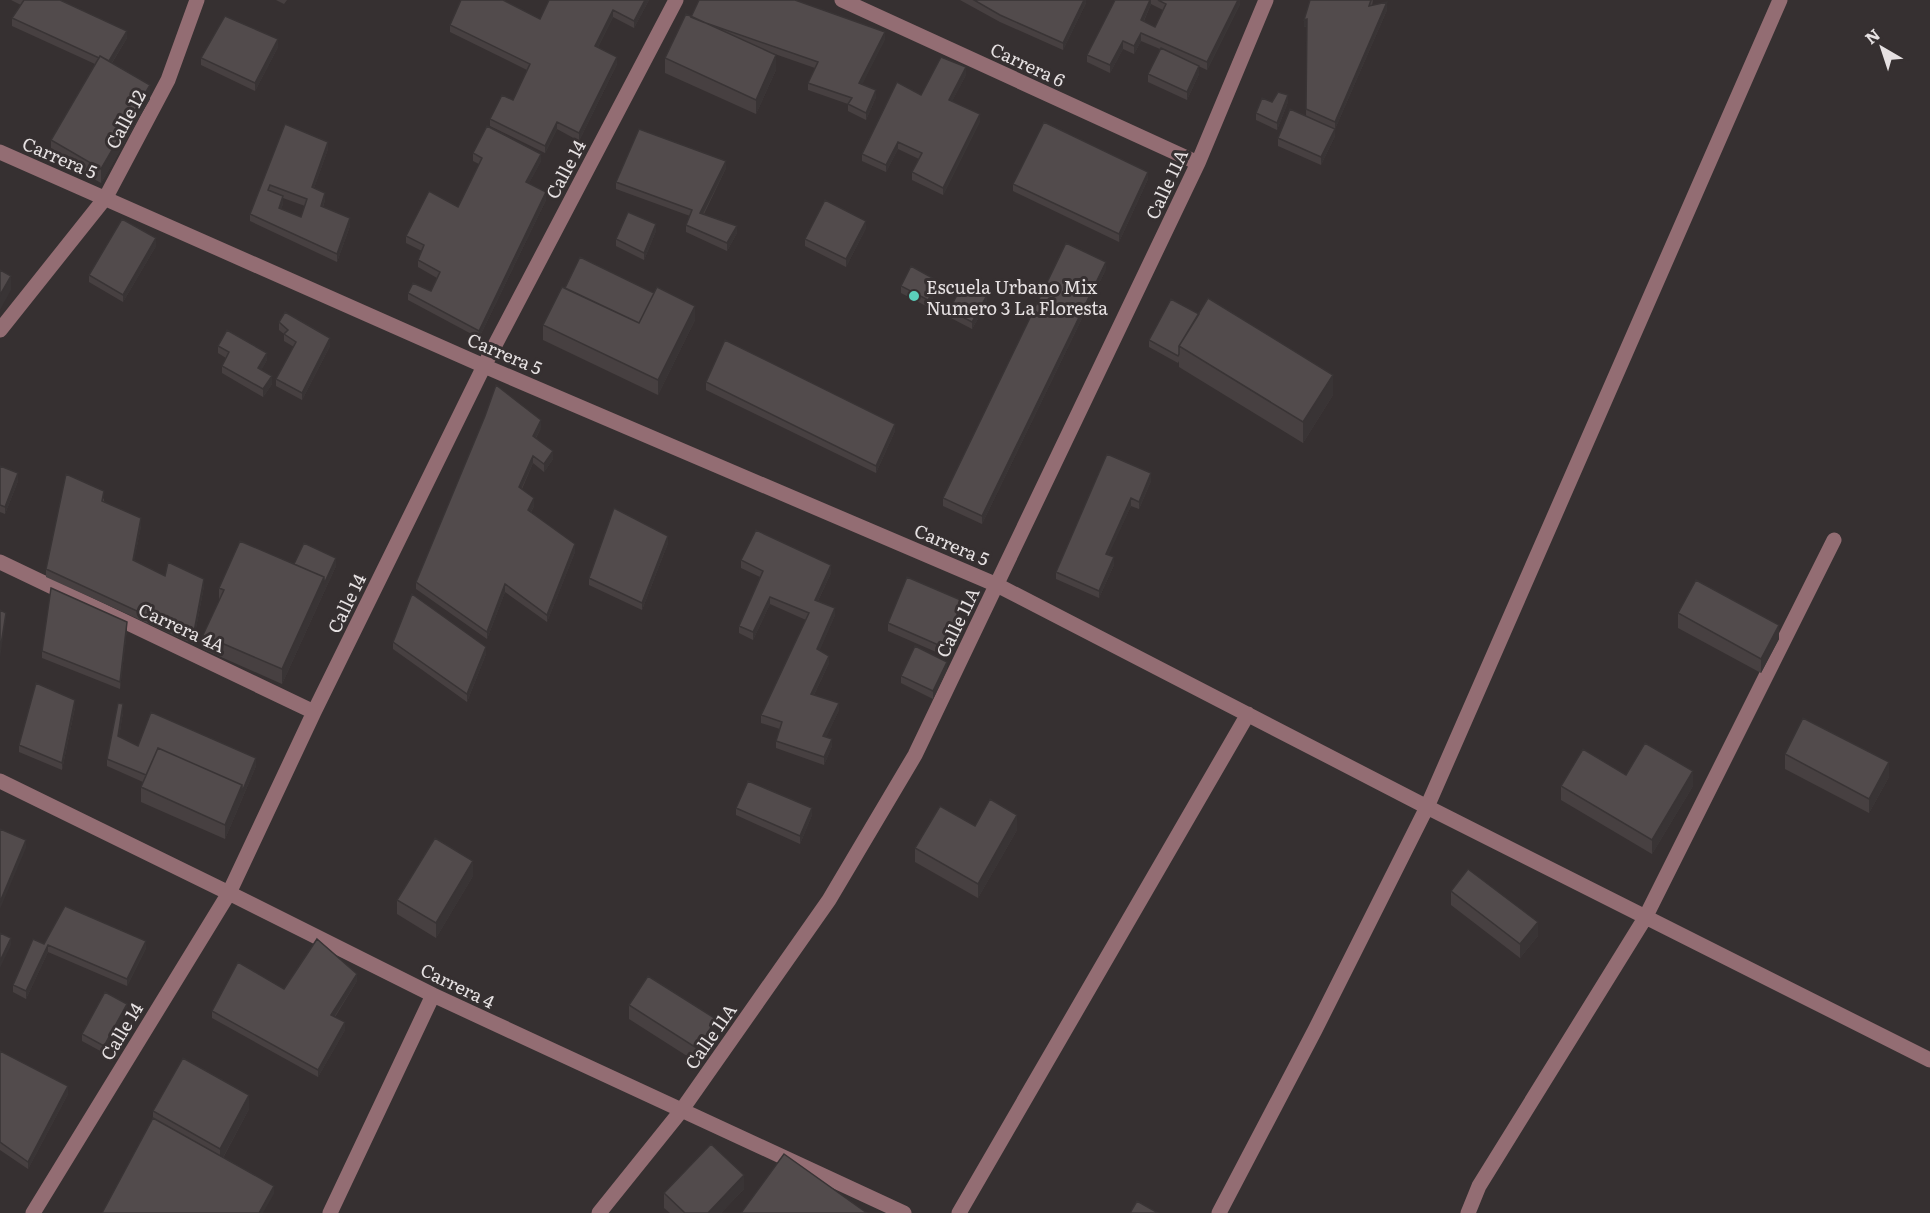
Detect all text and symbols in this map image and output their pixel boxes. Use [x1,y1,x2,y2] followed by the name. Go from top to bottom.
[1852,18,1912,78] north arrow
[1859,22,1885,49] text: N
[986,35,1070,93] street label: Carrera 6
[98,85,152,153] street label: Calle 12
[18,129,102,185] street label: Carrera 5
[538,135,592,203] street label: Calle 14
[1138,144,1194,224] street label: Calle 11A
[926,273,1108,321] place label: Escuela Urbano Mix Numero 3 La Floresta
[907,289,921,303] marker: Escuela Urbano Mix Numero 3 La Floresta
[463,325,547,381] street label: Carrera 5
[910,516,994,572] street label: Carrera 5
[320,568,372,637] street label: Calle 14
[928,582,986,662] street label: Calle 11A
[134,595,230,659] street label: Carrera 4A
[416,955,500,1015] street label: Carrera 4
[93,997,149,1065] street label: Calle 14
[677,998,743,1074] street label: Calle 11A

